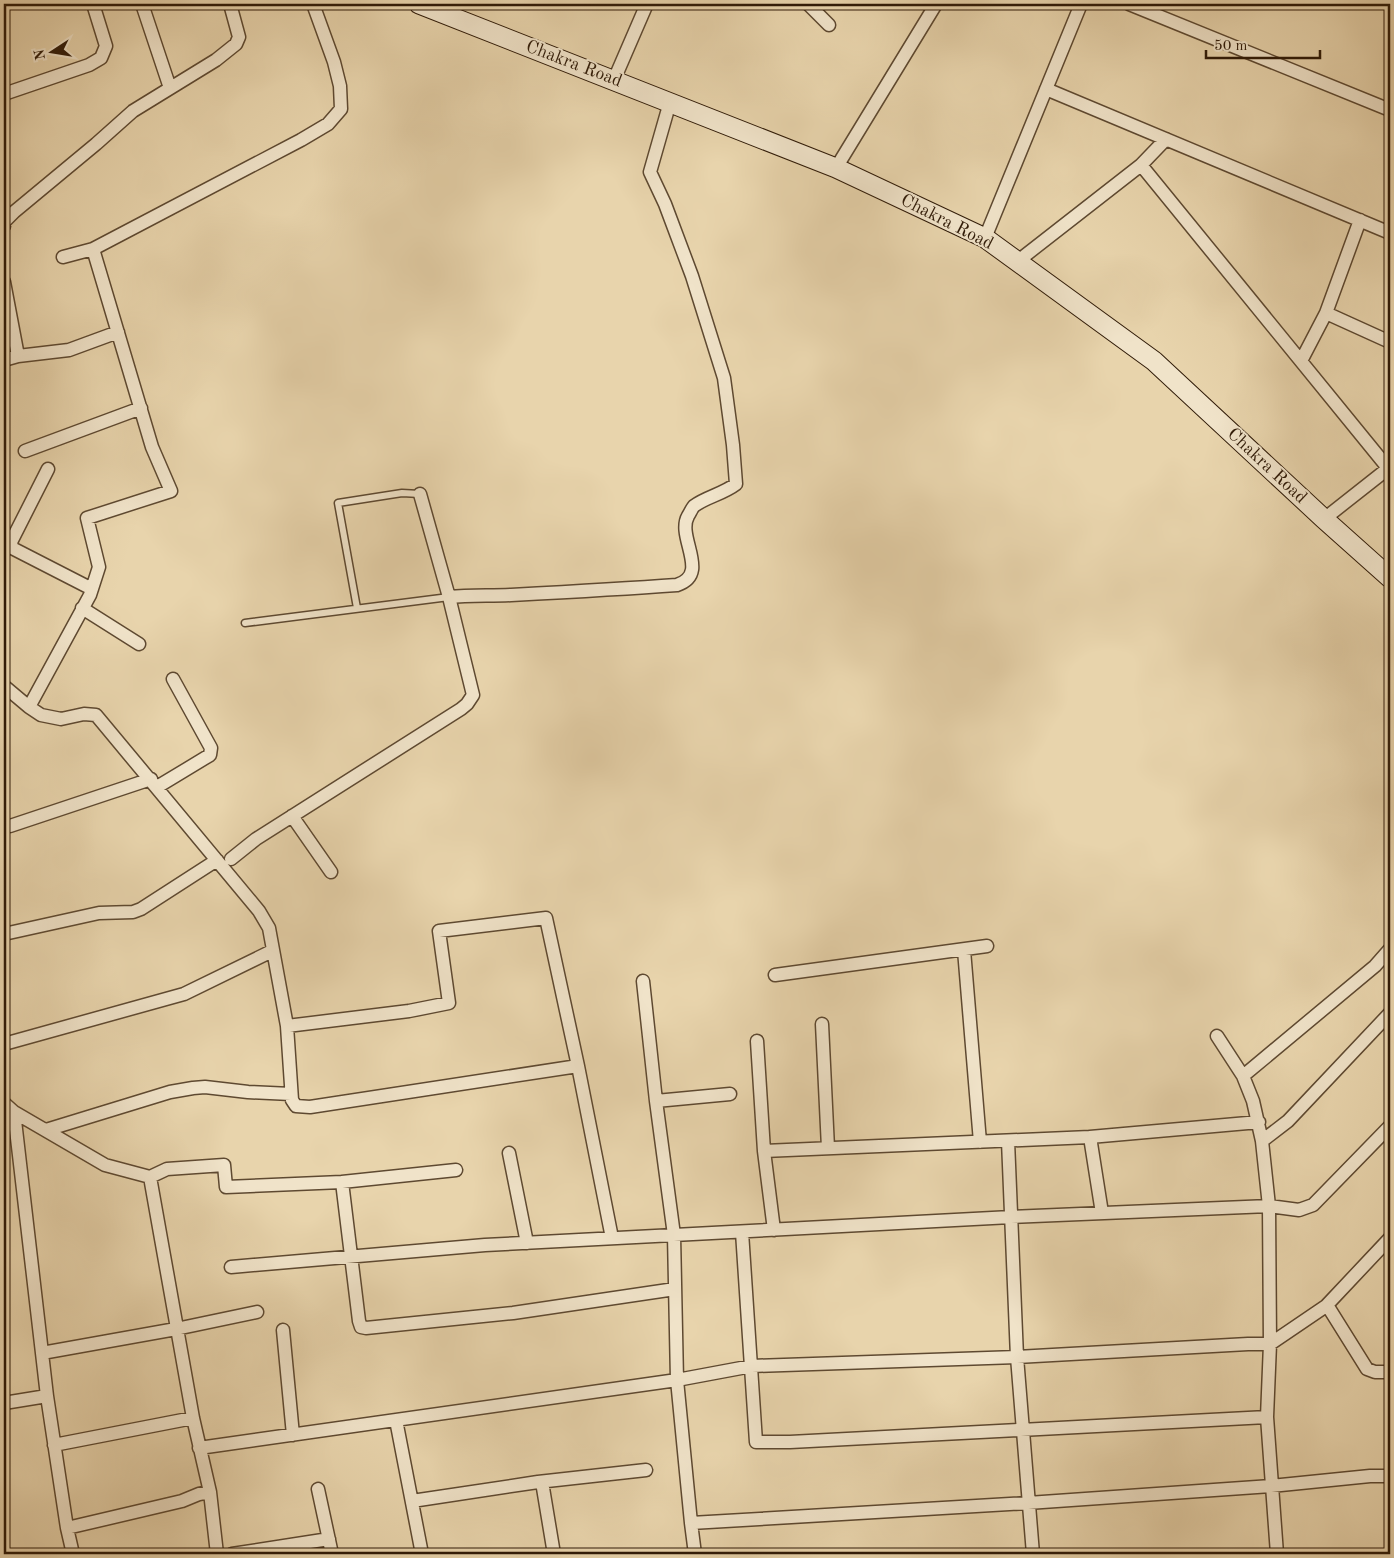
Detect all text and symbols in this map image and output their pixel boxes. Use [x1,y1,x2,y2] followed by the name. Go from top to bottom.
[28,28,78,78] north arrow
[1206,28,1320,60] scale bar
[523,37,625,91] street label: Chakra Road
[1214,39,1248,54] text: 50 m
[32,48,48,61] text: N
[898,191,996,253] street label: Chakra Road
[1224,425,1310,507] street label: Chakra Road

